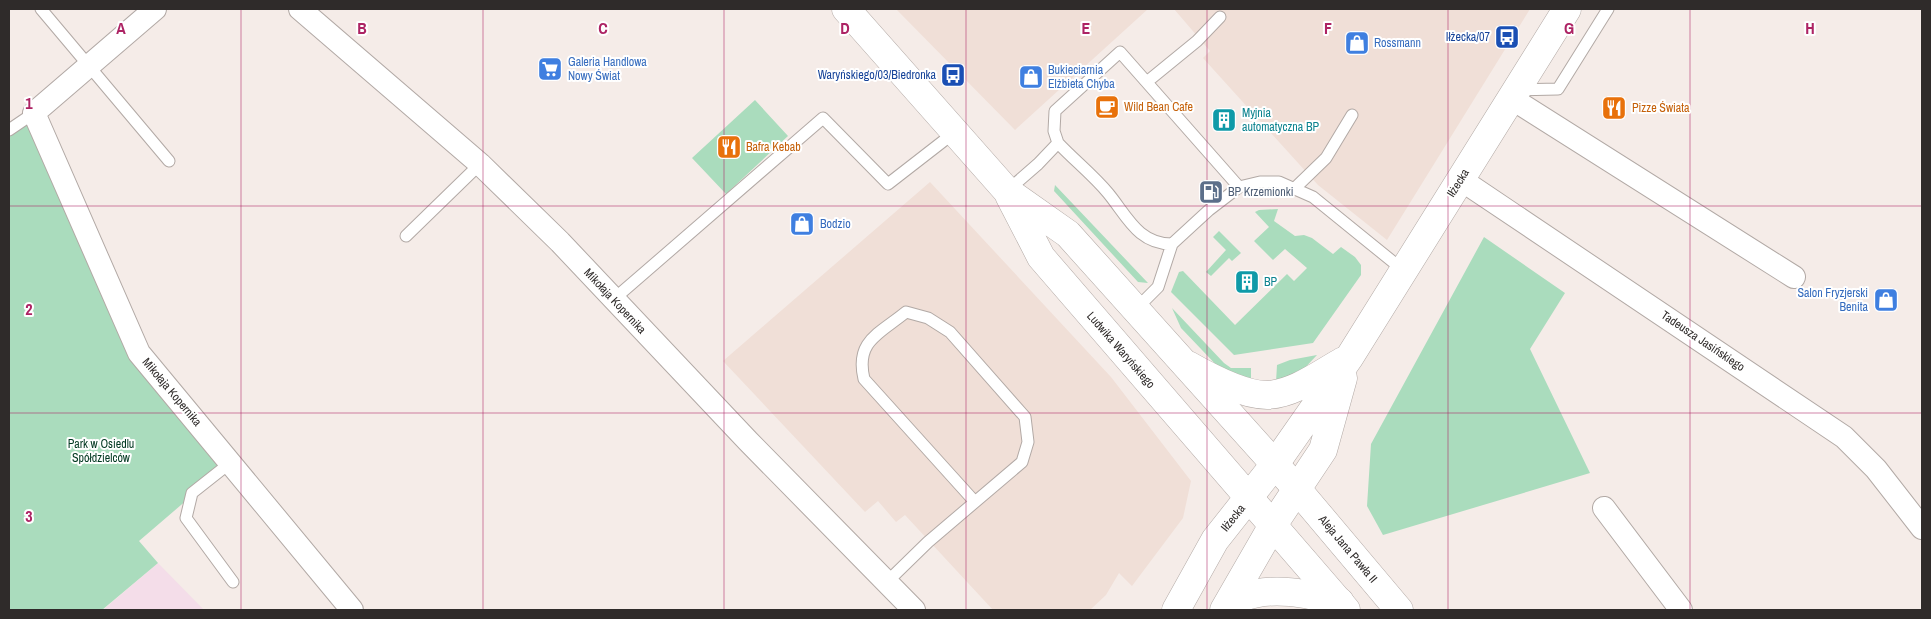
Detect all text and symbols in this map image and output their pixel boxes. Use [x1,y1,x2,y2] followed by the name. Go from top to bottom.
[116,17,126,39] text: A
[357,17,367,39] text: B
[598,17,608,39] text: C
[840,17,850,39] text: D
[1082,17,1091,39] text: E
[1324,17,1332,39] text: F
[1564,17,1574,39] text: G
[1805,17,1815,39] text: H
[1494,24,1520,50] bus stop icon: Iłżecka/07
[1446,29,1491,45] place label: Iłżecka/07
[1344,30,1370,56] shop icon: Rossmann
[1374,35,1421,51] place label: Rossmann
[568,54,647,84] place label: Galeria Handlowa Nowy Świat
[537,56,563,82] supermarket icon: Galeria Handlowa Nowy Świat
[940,62,966,88] bus stop icon: Waryńskiego/03/Biedronka
[1048,62,1115,92] place label: Bukieciarnia Elżbieta Chyba
[1018,64,1044,90] shop icon: Bukieciarnia Elżbieta Chyba
[818,67,937,83] place label: Waryńskiego/03/Biedronka
[25,92,33,114] text: 1
[1094,94,1120,120] cafe icon: Wild Bean Cafe
[1601,95,1627,121] restaurant icon: Pizze Świata
[1124,99,1193,115] place label: Wild Bean Cafe
[1632,100,1690,116] place label: Pizze Świata
[1242,105,1320,135] place label: Myjnia automatyczna BP
[1211,107,1237,133] building icon: Myjnia automatyczna BP
[716,134,742,160] restaurant icon: Bafra Kebab
[746,139,801,155] place label: Bafra Kebab
[1443,165,1473,200] street label: Iłżecka
[1198,179,1224,205] fuel station icon: BP Krzemionki
[1228,184,1293,200] place label: BP Krzemionki
[789,211,815,237] shop icon: Bodzio
[820,216,851,232] place label: Bodzio
[580,265,650,338] street label: Mikołaja Kopernika
[1234,269,1260,295] building icon: BP
[1264,274,1278,290] place label: BP
[1797,285,1869,315] place label: Salon Fryzjerski Benita
[1873,287,1899,313] shop icon: Salon Fryzjerski Benita
[25,298,33,320] text: 2
[1658,307,1748,375] street label: Tadeusza Jasińskiego
[1083,308,1159,392] street label: Ludwika Waryńskiego
[139,355,206,430] street label: Mikołaja Kopernika
[68,436,134,466] park label: Park w Osiedlu Spółdzielców
[1217,501,1249,535] street label: Iłżecka
[25,505,33,527] text: 3
[1314,511,1381,586] street label: Aleja Jana Pawła II

